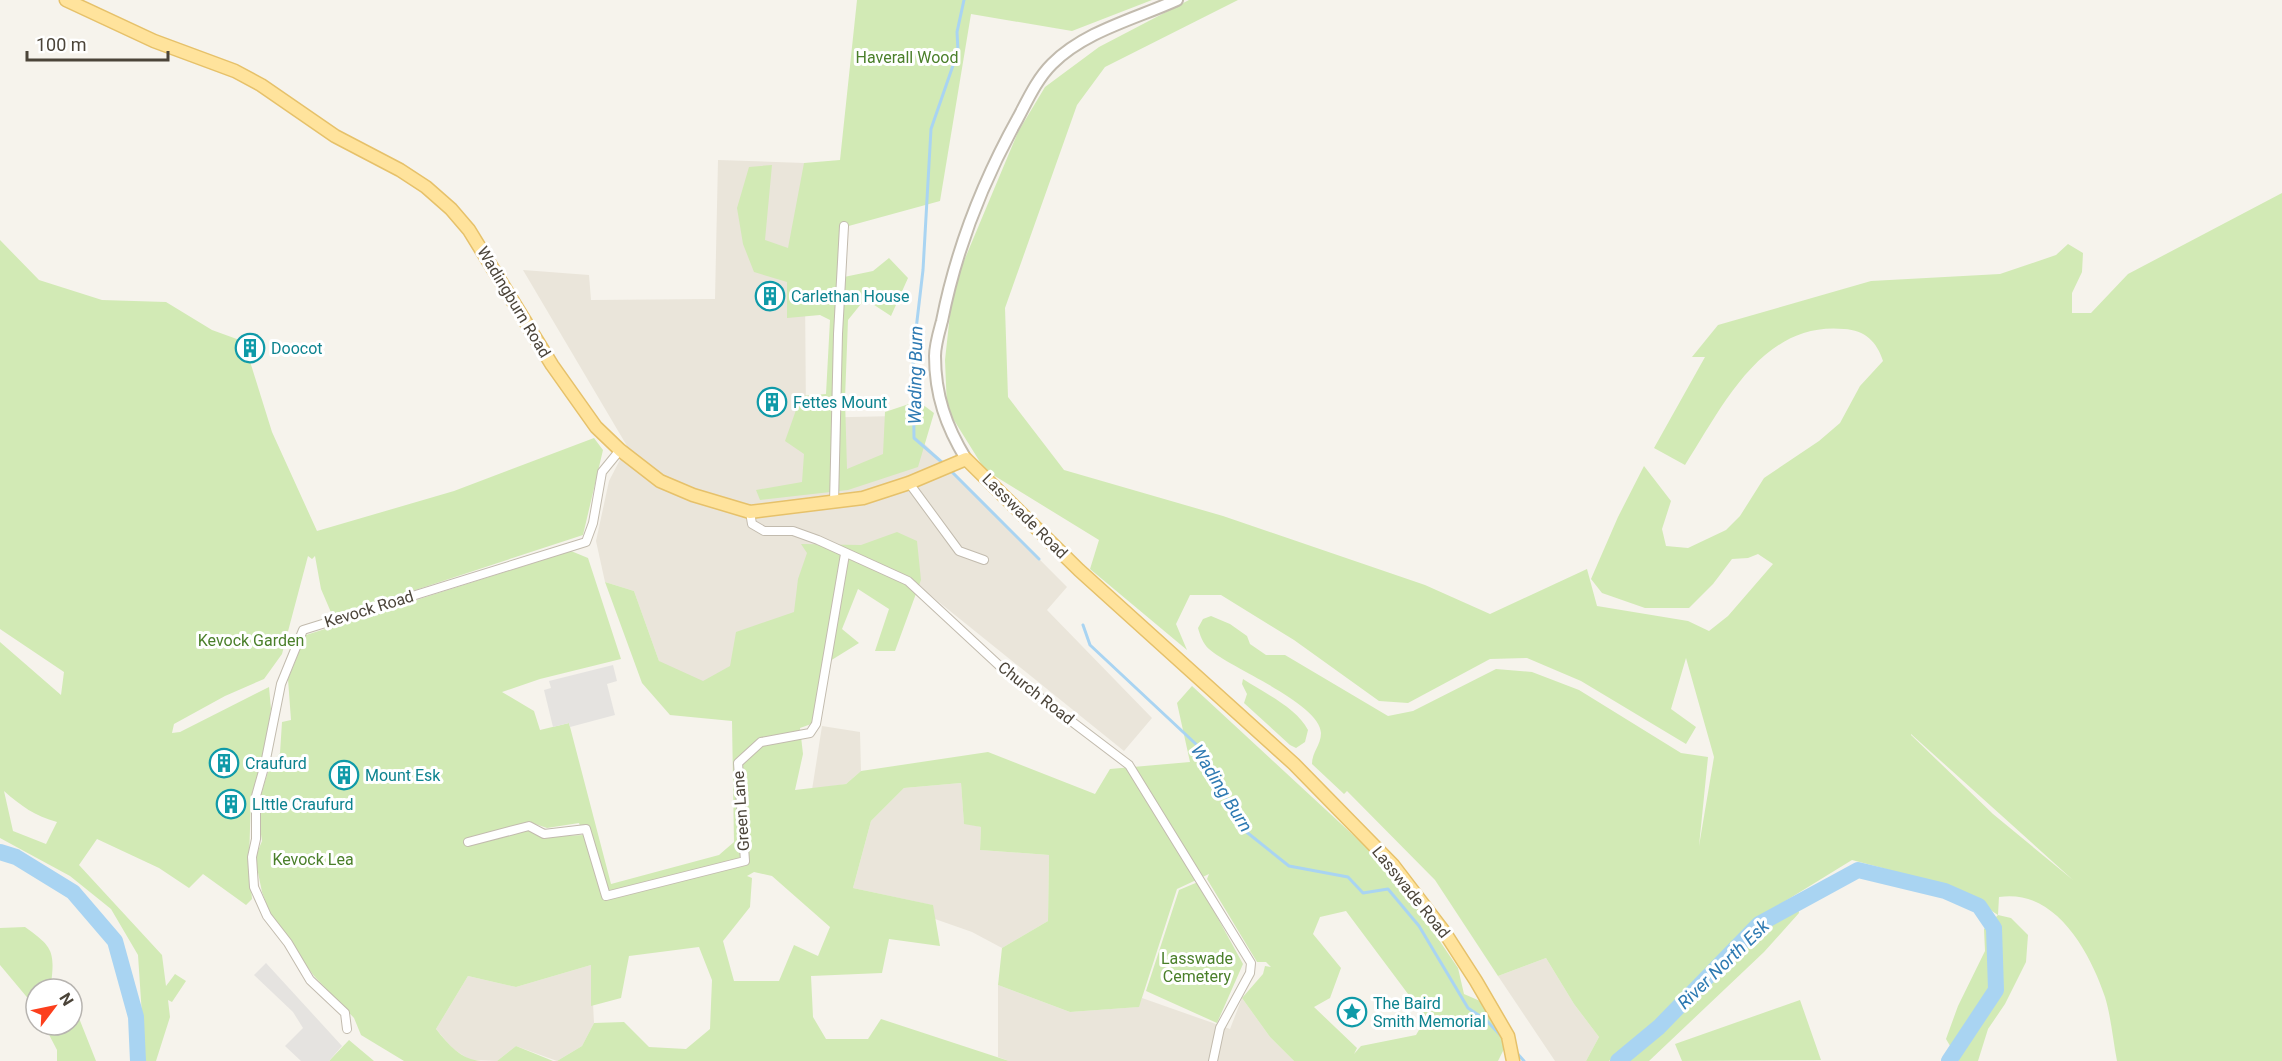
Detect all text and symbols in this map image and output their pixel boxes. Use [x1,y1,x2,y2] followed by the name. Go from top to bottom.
[27,24,168,62] scale bar
[36,34,87,55] text: 100 m
[856,48,958,67] park label: Haverall Wood
[473,243,555,361] street label: Wadingburn Road
[754,280,786,312] building icon: Carlethan House
[791,287,910,306] place label: Carlethan House
[904,325,926,425] water label: Wading Burn
[234,332,266,364] building icon: Doocot
[271,339,322,358] place label: Doocot
[756,386,788,418] building icon: Fettes Mount
[793,393,887,412] place label: Fettes Mount
[978,469,1072,563] street label: Lasswade Road
[322,586,416,632] street label: Kevock Road
[198,631,304,650] park label: Kevock Garden
[994,657,1078,729] street label: Church Road
[1187,741,1257,835] water label: Wading Burn
[208,747,240,779] building icon: Craufurd
[245,754,307,773] place label: Craufurd
[328,759,360,791] building icon: Mount Esk
[365,766,441,785] place label: Mount Esk
[729,770,753,852] street label: Green Lane
[215,788,247,820] building icon: LIttle Craufurd
[252,795,354,814] place label: LIttle Craufurd
[1368,842,1454,942] street label: Lasswade Road
[272,850,354,869] park label: Kevock Lea
[1673,914,1774,1013] water label: River North Esk
[1161,949,1233,986] park label: Lasswade Cemetery
[24,977,84,1037] north arrow
[55,989,77,1009] text: N
[1373,994,1486,1031] place label: The Baird Smith Memorial
[1336,996,1368,1028] place icon: The Baird Smith Memorial

